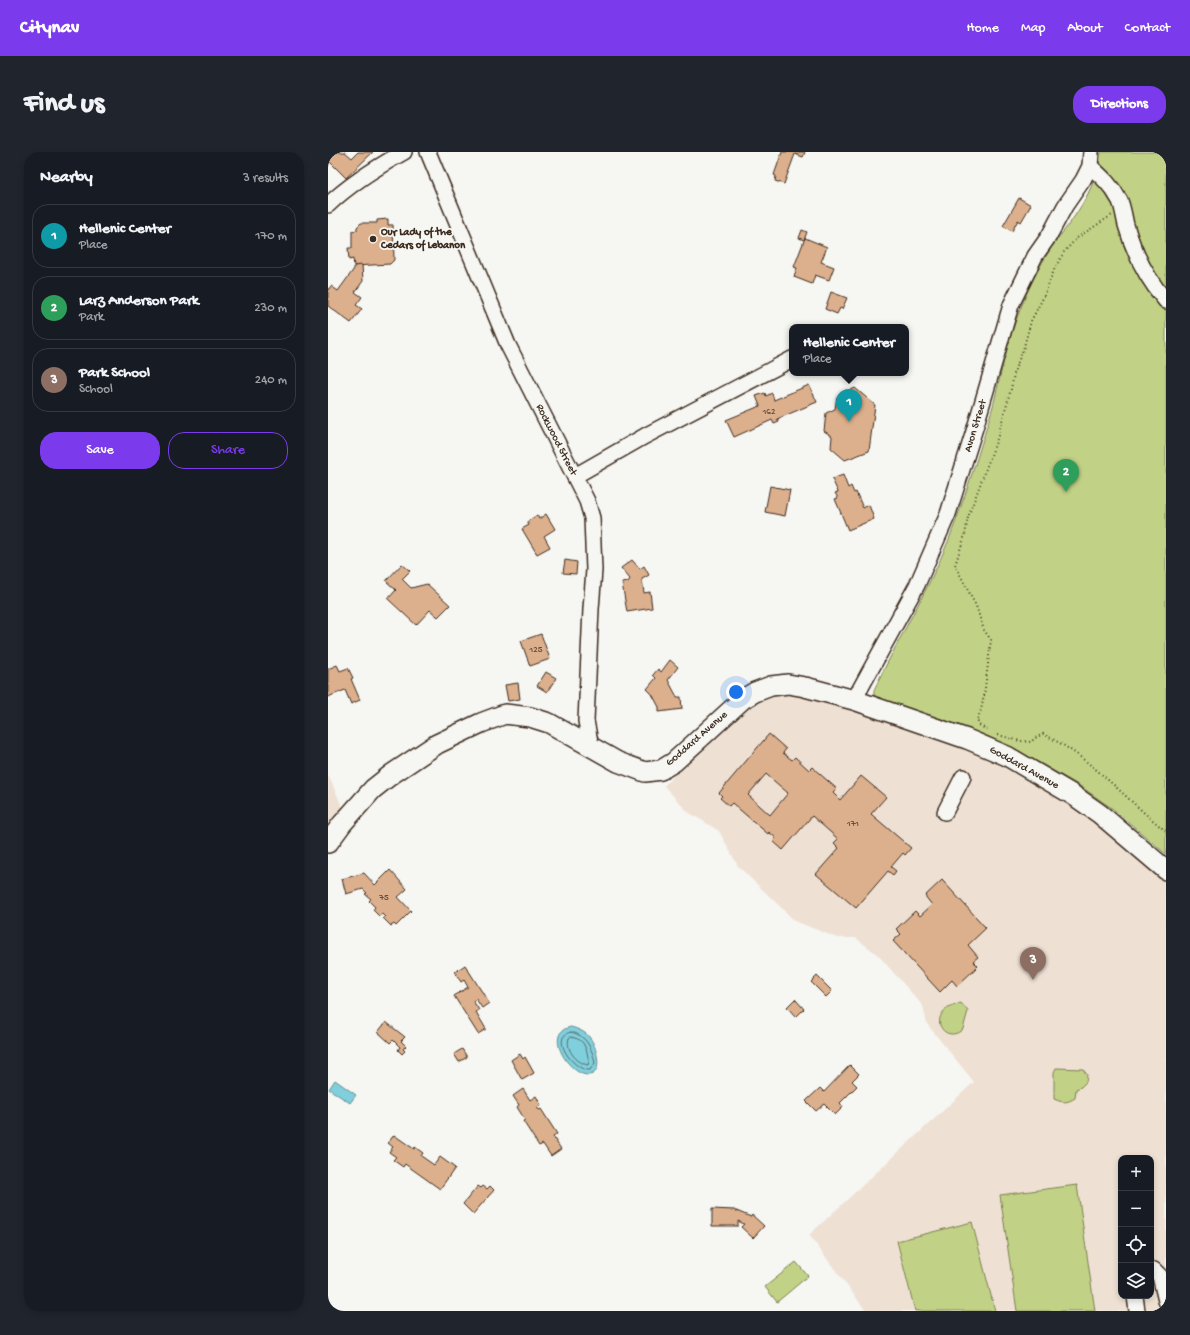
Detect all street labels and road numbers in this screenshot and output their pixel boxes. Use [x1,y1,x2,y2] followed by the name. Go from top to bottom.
[962,397,990,454] street label: Avon Street
[533,402,580,479] street label: Rockwood Street
[664,709,730,769] street label: Goddard Avenue
[987,744,1061,792] street label: Goddard Avenue

